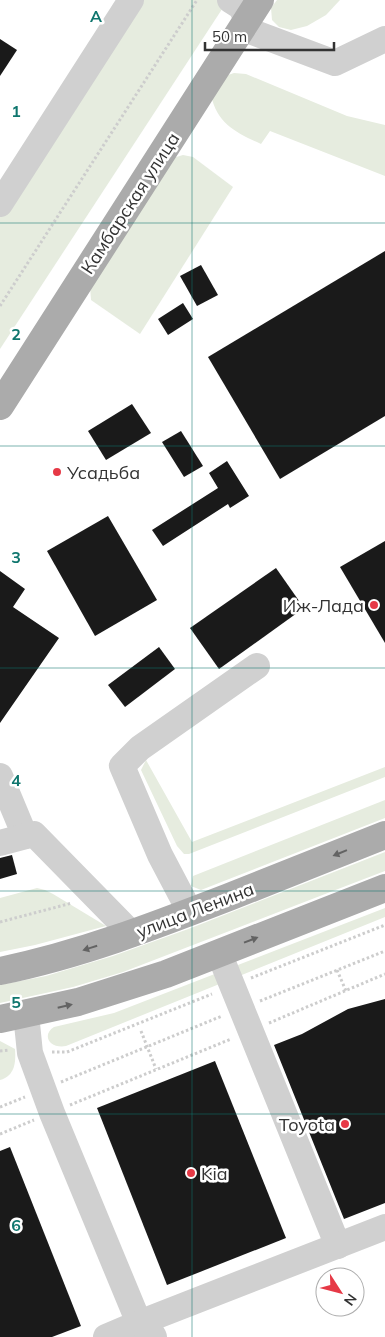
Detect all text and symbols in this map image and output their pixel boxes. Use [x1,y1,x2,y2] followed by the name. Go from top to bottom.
[90,6,102,26] text: A
[205,20,334,52] scale bar
[212,27,247,46] text: 50 m
[11,101,21,121] text: 1
[76,128,184,278] street label: Камбарская улица
[11,324,21,344] text: 2
[66,461,140,484] place label: Усадьба
[51,466,63,478] marker: Усадьба
[11,547,21,567] text: 3
[283,594,364,617] place label: Иж-Лада
[368,599,380,611] marker: Иж-Лада
[11,770,21,790] text: 4
[332,850,347,857] one-way arrow
[133,877,257,943] street label: улица Ленина
[244,936,258,944] one-way arrow
[82,944,97,952] one-way arrow
[11,992,21,1012] text: 5
[57,1001,73,1009] one-way arrow
[279,1113,335,1136] place label: Toyota
[339,1118,351,1130] marker: Toyota
[201,1162,228,1185] place label: Kia
[185,1167,197,1179] marker: Kia
[11,1215,21,1235] text: 6
[315,1267,365,1317] north arrow
[340,1290,361,1309] text: N

